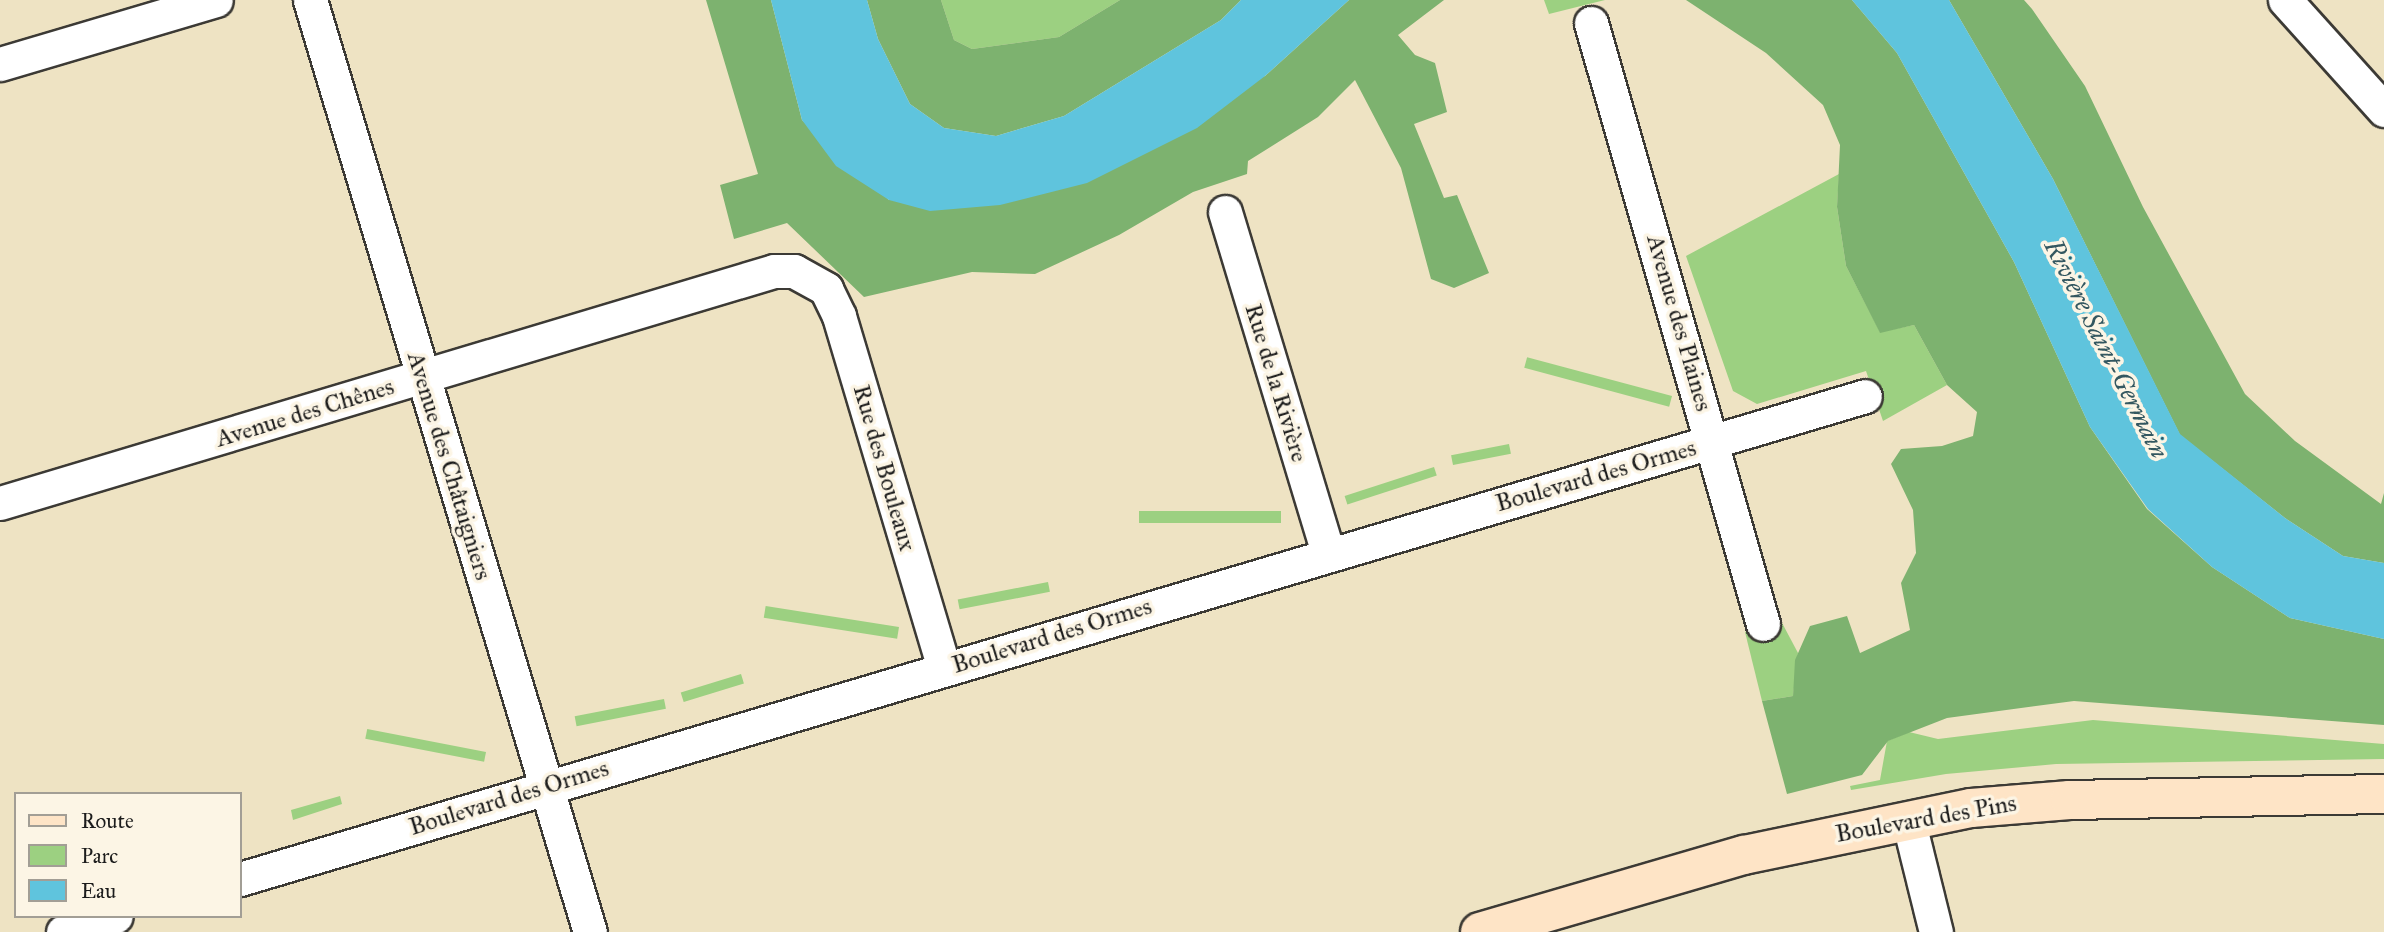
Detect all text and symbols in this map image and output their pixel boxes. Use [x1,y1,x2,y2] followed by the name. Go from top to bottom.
[1640,232,1718,414] street label: Avenue des Plaines
[2037,234,2175,464] water label: Rivière Saint-Germain
[1238,300,1314,466] street label: Rue de la Rivière
[401,349,497,583] street label: Avenue des Châtaigniers
[213,372,397,454] street label: Avenue des Chênes
[847,382,921,554] street label: Rue des Bouleaux
[1493,434,1699,518] street label: Boulevard des Ormes
[949,592,1155,680] street label: Boulevard des Ormes
[406,754,612,842] street label: Boulevard des Ormes
[1833,789,2019,849] street label: Boulevard des Pins
[14,792,242,918] legend
[81,808,134,834] text: Route
[81,843,118,869] text: Parc
[81,878,116,904] text: Eau

